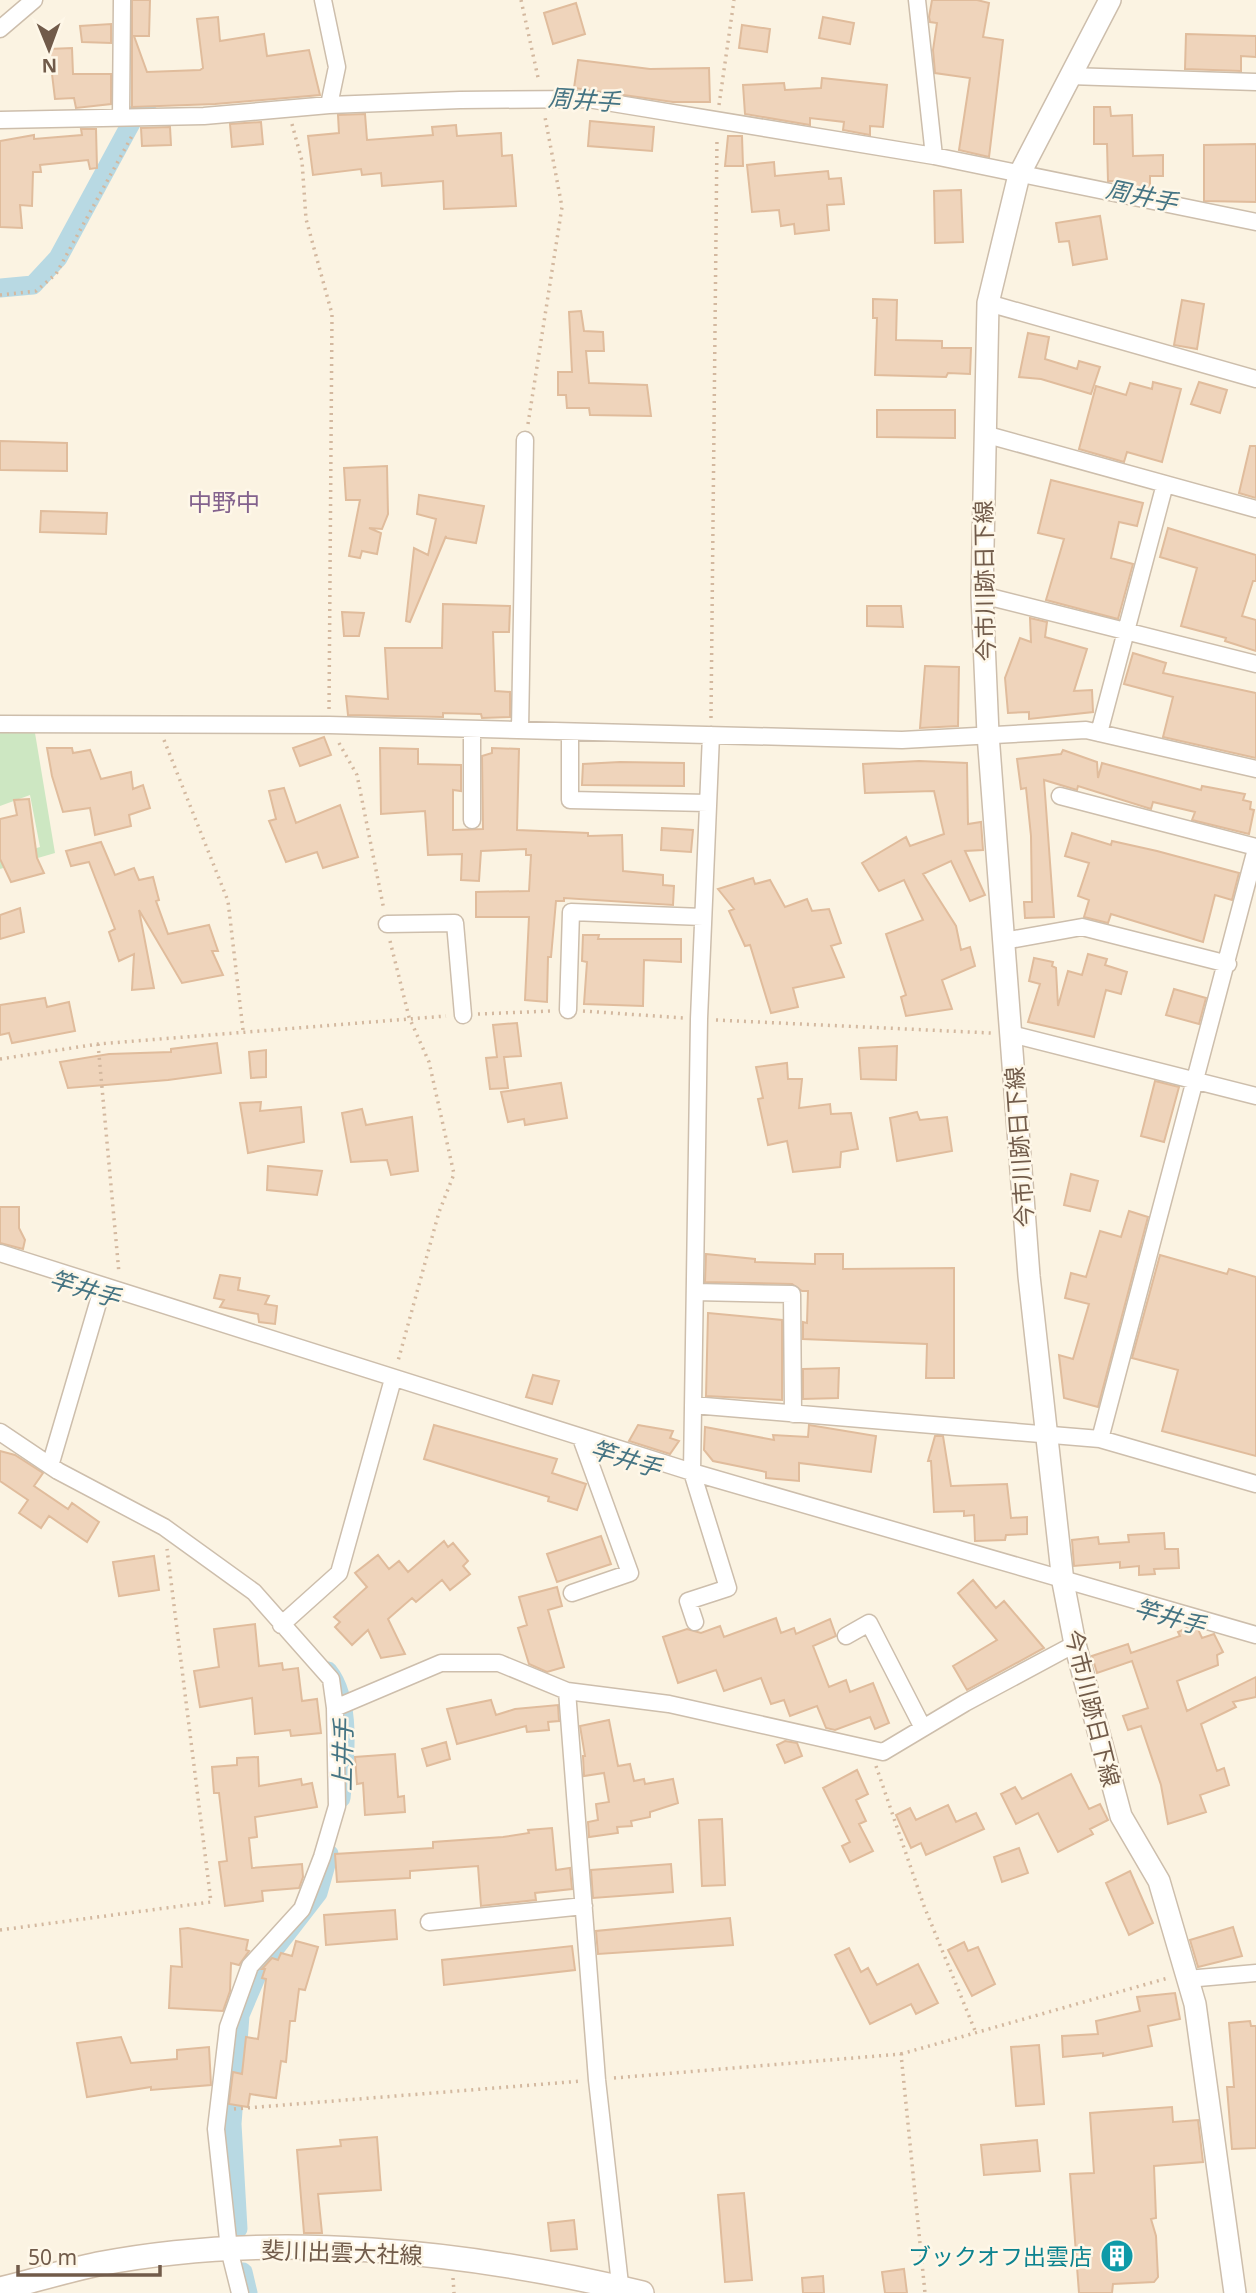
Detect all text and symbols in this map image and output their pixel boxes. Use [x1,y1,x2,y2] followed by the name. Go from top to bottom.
[14,14,84,84] north arrow
[41,53,57,79] text: N
[547,80,623,118] water label: 周井手
[1103,171,1183,219] water label: 周井手
[188,485,260,518] district label: 中野中
[967,500,1001,662] street label: 今市川跡日下線
[997,1066,1041,1228] street label: 今市川跡日下線
[46,1262,126,1315] water label: 竿井手
[587,1432,667,1485] water label: 竿井手
[1131,1590,1211,1642] water label: 竿井手
[1058,1626,1128,1790] street label: 今市川跡日下線
[325,1717,359,1791] water label: 上井手
[261,2233,423,2271] street label: 斐川出雲大社線
[18,2234,159,2278] scale bar
[1098,2237,1136,2275] building icon: ブックオフ出雲店
[908,2240,1092,2272] place label: ブックオフ出雲店
[28,2243,77,2271] text: 50 m

